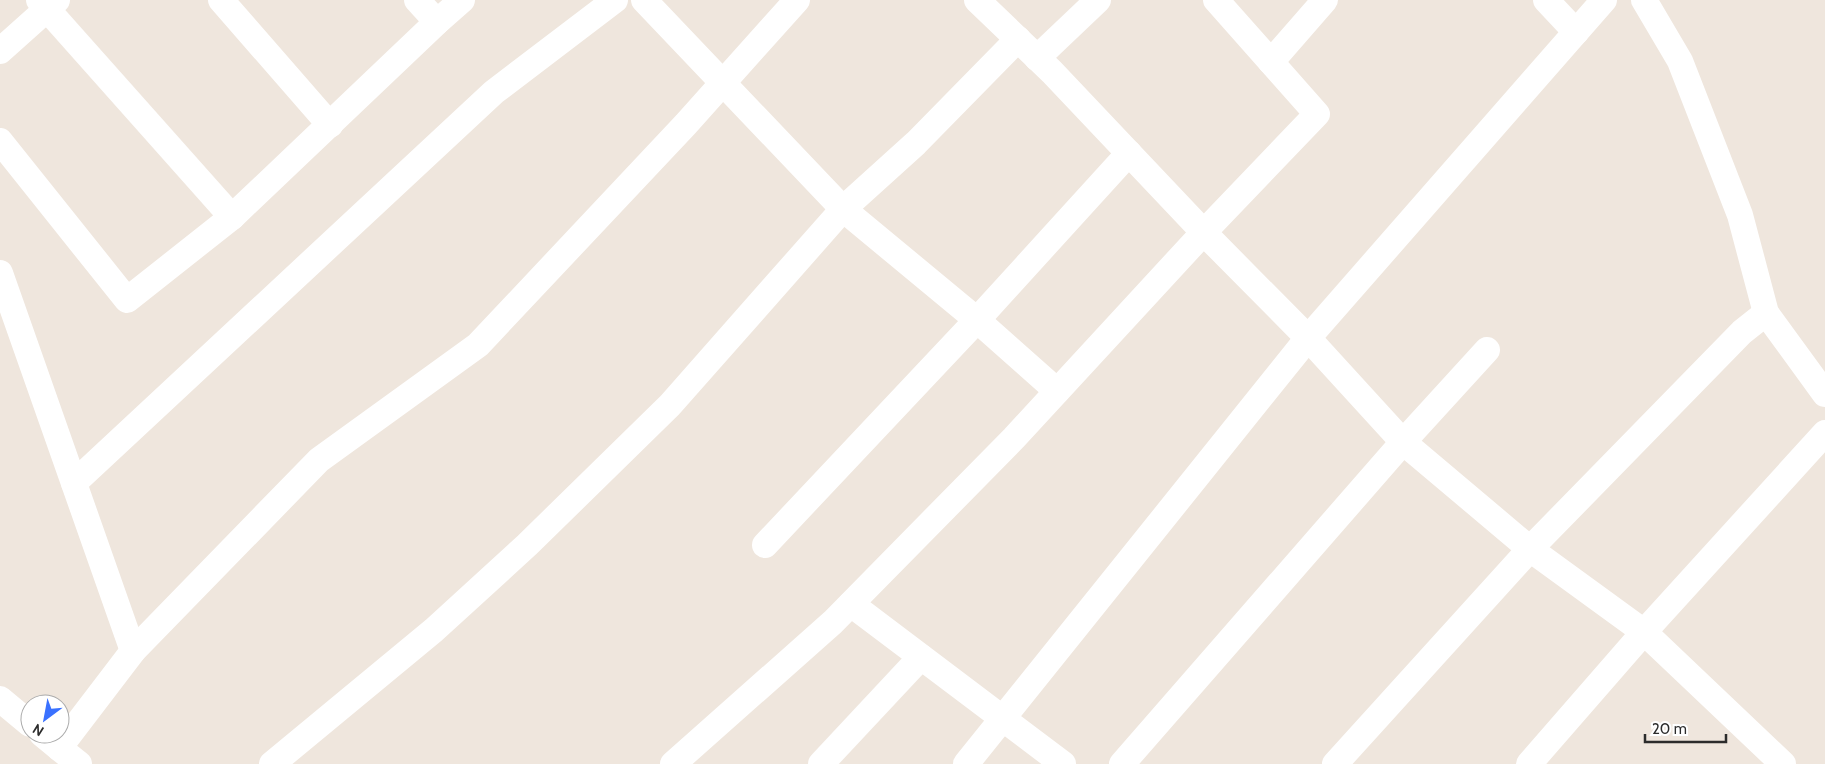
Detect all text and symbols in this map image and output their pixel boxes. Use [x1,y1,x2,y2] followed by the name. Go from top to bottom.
[20,694,70,744] north arrow
[1645,712,1726,744] scale bar
[29,720,47,740] text: N
[1652,720,1687,738] text: 20 m

